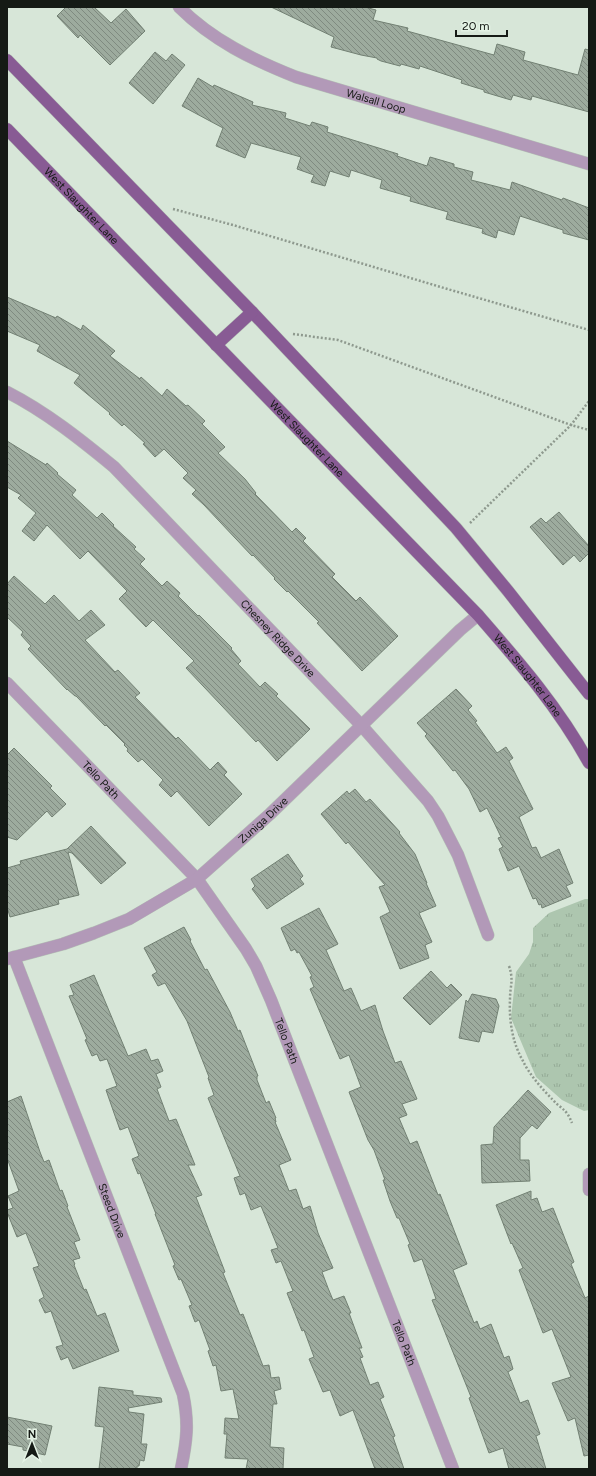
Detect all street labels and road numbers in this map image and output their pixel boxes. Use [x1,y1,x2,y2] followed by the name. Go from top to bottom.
[345,86,408,116] street label: Walsall Loop
[41,165,122,247] street label: West Slaughter Lane
[267,397,347,480] street label: West Slaughter Lane
[238,597,318,680] street label: Chesney Ridge Drive
[491,631,565,719] street label: West Slaughter Lane
[80,758,122,802] street label: Tello Path
[236,794,290,846] street label: Zuniga Drive
[272,1016,301,1065] street label: Tello Path
[96,1181,129,1240] street label: Steed Drive
[389,1318,419,1367] street label: Tello Path

